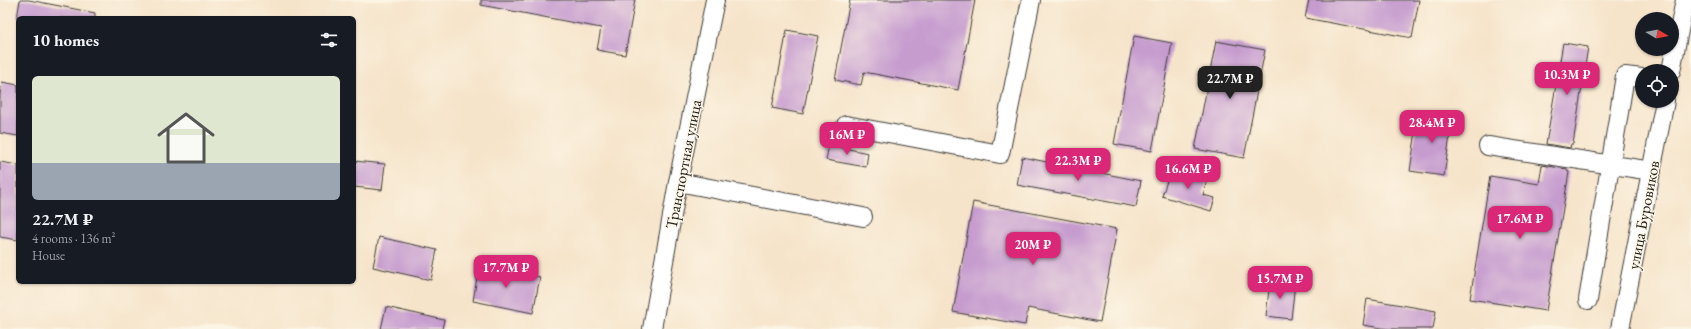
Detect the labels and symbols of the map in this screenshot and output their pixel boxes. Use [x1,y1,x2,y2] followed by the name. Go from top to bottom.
[1635,12,1679,56] north arrow
[1530,62,1604,96] pin: 10.3M ₽
[1193,66,1267,100] pin: 22.7M ₽
[661,97,706,231] street label: Транспортная улица
[1395,110,1469,144] pin: 28.4M ₽
[819,122,875,156] pin: 16M ₽
[1041,148,1115,182] pin: 22.3M ₽
[1151,156,1225,190] pin: 16.6M ₽
[1623,159,1664,271] street label: улица Буровиков
[1483,206,1557,240] pin: 17.6M ₽
[1005,232,1061,266] pin: 20M ₽
[469,255,543,289] pin: 17.7M ₽
[1243,266,1317,300] pin: 15.7M ₽

